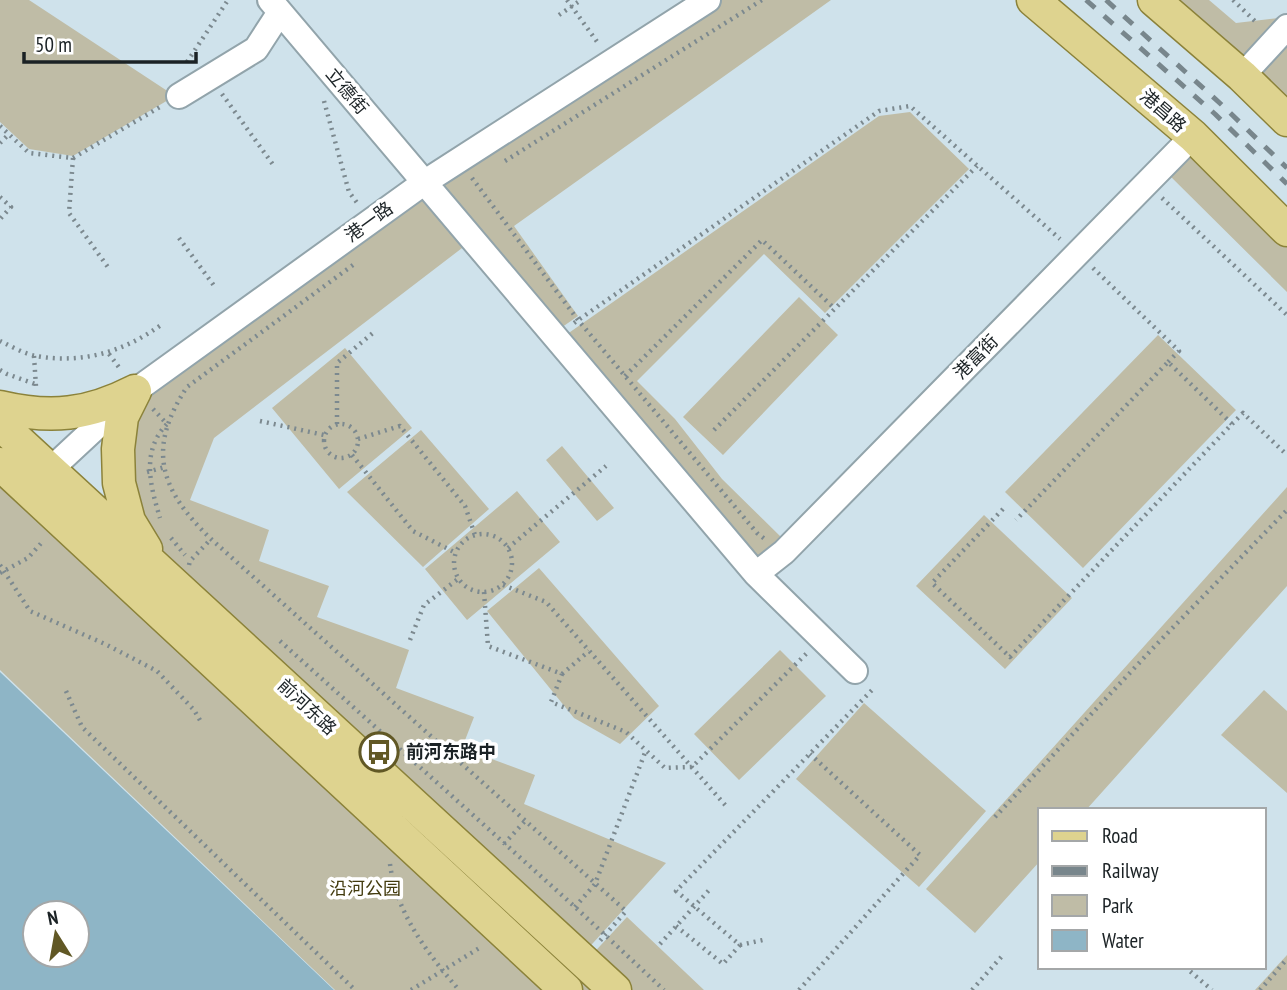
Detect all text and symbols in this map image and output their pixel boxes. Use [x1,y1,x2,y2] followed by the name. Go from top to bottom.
[24,21,196,65] scale bar
[35,31,72,58] text: 50 m
[321,63,374,119] street label: 立德街
[1135,84,1191,137] street label: 港昌路
[340,196,397,247] street label: 港一路
[948,329,1003,384] street label: 港富街
[273,674,342,740] street label: 前河东路
[358,731,400,773] bus stop icon: 前河东路中
[406,740,496,763] place label: 前河东路中
[1038,808,1266,969] legend
[1102,822,1138,849] text: Road
[1102,857,1159,884] text: Railway
[329,877,401,900] park label: 沿河公园
[1102,892,1133,919] text: Park
[21,899,91,969] north arrow
[45,905,60,930] text: N
[1102,927,1144,954] text: Water

